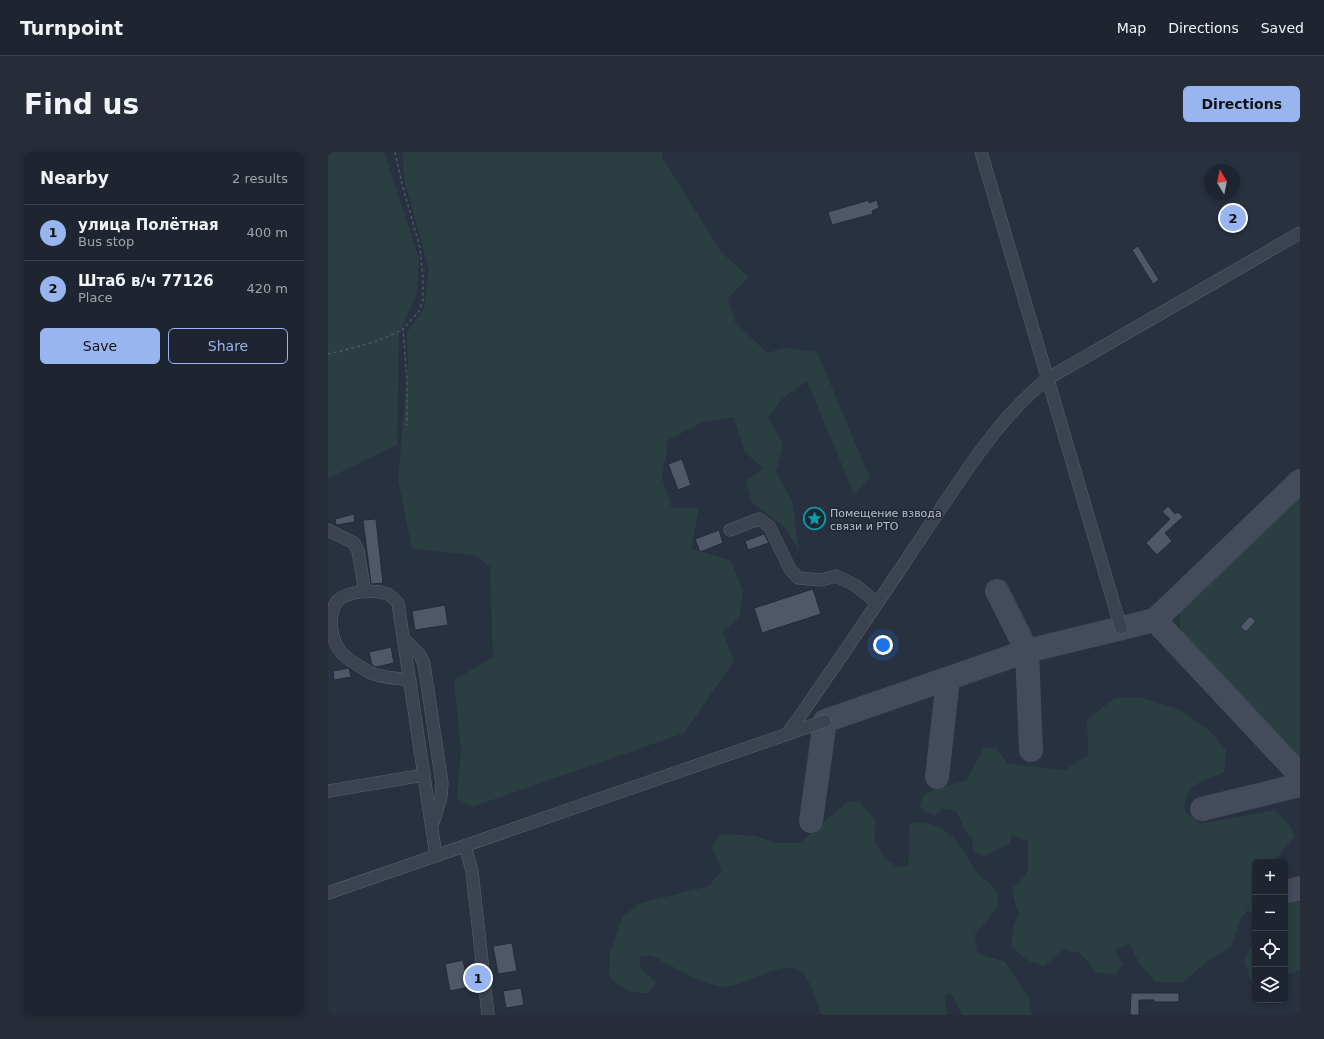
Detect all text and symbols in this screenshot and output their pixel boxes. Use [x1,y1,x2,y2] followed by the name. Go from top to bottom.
[20,17,123,39] text: Turnpoint
[1117,20,1146,36] text: Map
[1168,20,1239,36] text: Directions
[1261,20,1304,36] text: Saved
[1183,86,1300,122] button: Directions
[24,88,139,121] text: Find us
[1204,164,1240,200] north arrow
[40,168,109,188] text: Nearby
[232,171,288,186] text: 2 results
[1220,203,1246,233] pin: 2
[78,216,219,234] text: улица Полётная
[48,225,58,240] text: 1
[246,225,288,240] text: 400 m
[78,234,134,249] text: Bus stop
[78,272,214,290] text: Штаб в/ч 77126
[48,281,58,296] text: 2
[246,281,288,296] text: 420 m
[78,290,113,305] text: Place
[40,328,160,364] button: Save
[168,328,288,364] button: Share
[801,506,827,532] place icon: Помещение взвода связи и РТО
[830,507,942,533] place label: Помещение взвода связи и РТО
[873,635,893,655] your location
[1252,859,1288,1003] map controls
[1252,859,1288,895] button: +
[1252,895,1288,931] button: −
[1252,931,1288,967] button: locate
[465,963,491,993] pin: 1
[1252,967,1288,1003] button: layers

